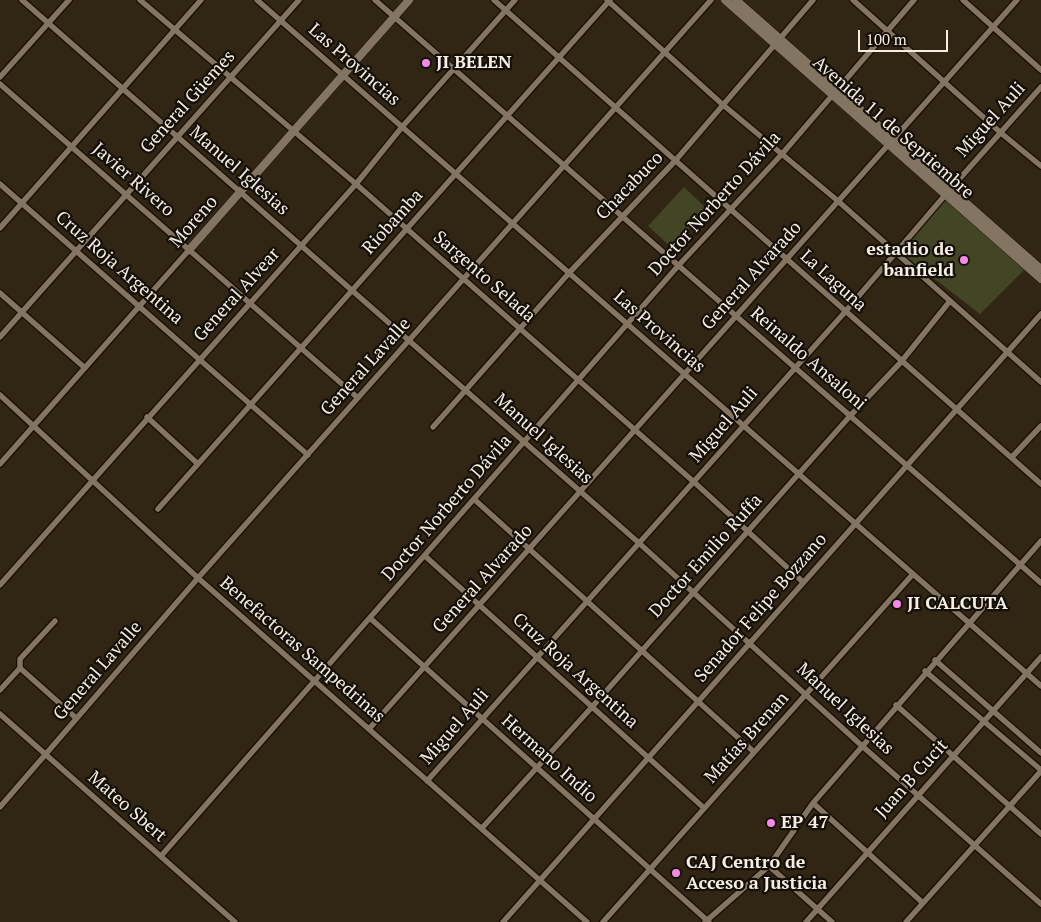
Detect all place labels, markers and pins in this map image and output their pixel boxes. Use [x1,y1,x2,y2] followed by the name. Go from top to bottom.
[436,52,512,74] place label: JI BELEN
[420,57,432,69] marker: JI BELEN
[866,239,954,282] place label: estadio de banfield
[958,254,970,266] marker: estadio de banfield
[907,593,1008,615] place label: JI CALCUTA
[891,598,903,610] marker: JI CALCUTA
[781,812,829,834] place label: EP 47
[765,817,777,829] marker: EP 47
[686,852,827,894] place label: CAJ Centro de Acceso a Justicia
[670,867,682,879] marker: CAJ Centro de Acceso a Justicia

